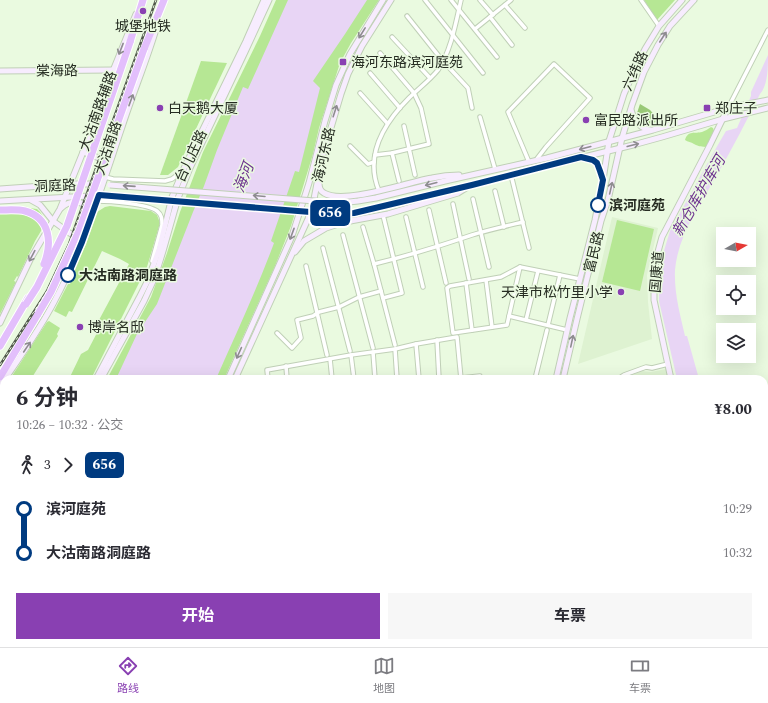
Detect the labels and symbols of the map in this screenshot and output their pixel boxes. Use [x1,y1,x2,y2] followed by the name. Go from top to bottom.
[138,6,148,16] marker: 城堡地铁
[115,16,171,37] place label: 城堡地铁
[358,27,366,38] one-way arrow
[659,32,667,43] one-way arrow
[117,43,125,55] one-way arrow
[617,48,653,94] street label: 六纬路
[351,52,463,73] place label: 海河东路滨河庭苑
[338,57,348,67] marker: 海河东路滨河庭苑
[36,60,78,82] street label: 棠海路
[76,69,120,153] street label: 大沽南路辅路
[128,95,136,107] one-way arrow
[168,98,238,119] place label: 白天鹅大厦
[715,98,757,119] place label: 郑庄子
[155,103,165,113] marker: 白天鹅大厦
[702,103,712,113] marker: 郑庄子
[332,105,339,118] one-way arrow
[594,110,678,131] place label: 富民路派出所
[581,115,591,125] marker: 富民路派出所
[91,119,125,177] street label: 大沽南路
[307,125,341,185] street label: 海河东路
[170,126,212,186] street label: 台儿庄路
[626,141,639,148] one-way arrow
[578,144,591,152] one-way arrow
[667,149,733,241] water label: 新仓库护库河
[228,157,261,196] water label: 海河
[33,174,77,198] street label: 洞庭路
[425,181,438,188] one-way arrow
[608,182,615,195] one-way arrow
[123,183,136,190] one-way arrow
[253,193,266,200] one-way arrow
[609,195,665,216] place label: 滨河庭苑
[590,197,606,213] marker: 滨河庭苑
[307,200,353,226] line badge: 656
[716,227,756,267] north arrow
[288,228,296,240] one-way arrow
[579,229,609,275] street label: 富民路
[28,250,36,262] one-way arrow
[645,250,669,294] street label: 国康道
[79,265,177,286] place label: 大沽南路洞庭路
[60,267,76,283] marker: 大沽南路洞庭路
[501,282,613,303] place label: 天津市松竹里小学
[616,287,626,297] marker: 天津市松竹里小学
[88,317,144,338] place label: 博岸名邸
[75,322,85,332] marker: 博岸名邸
[568,335,576,348] one-way arrow
[23,342,31,353] one-way arrow
[235,347,242,359] one-way arrow

